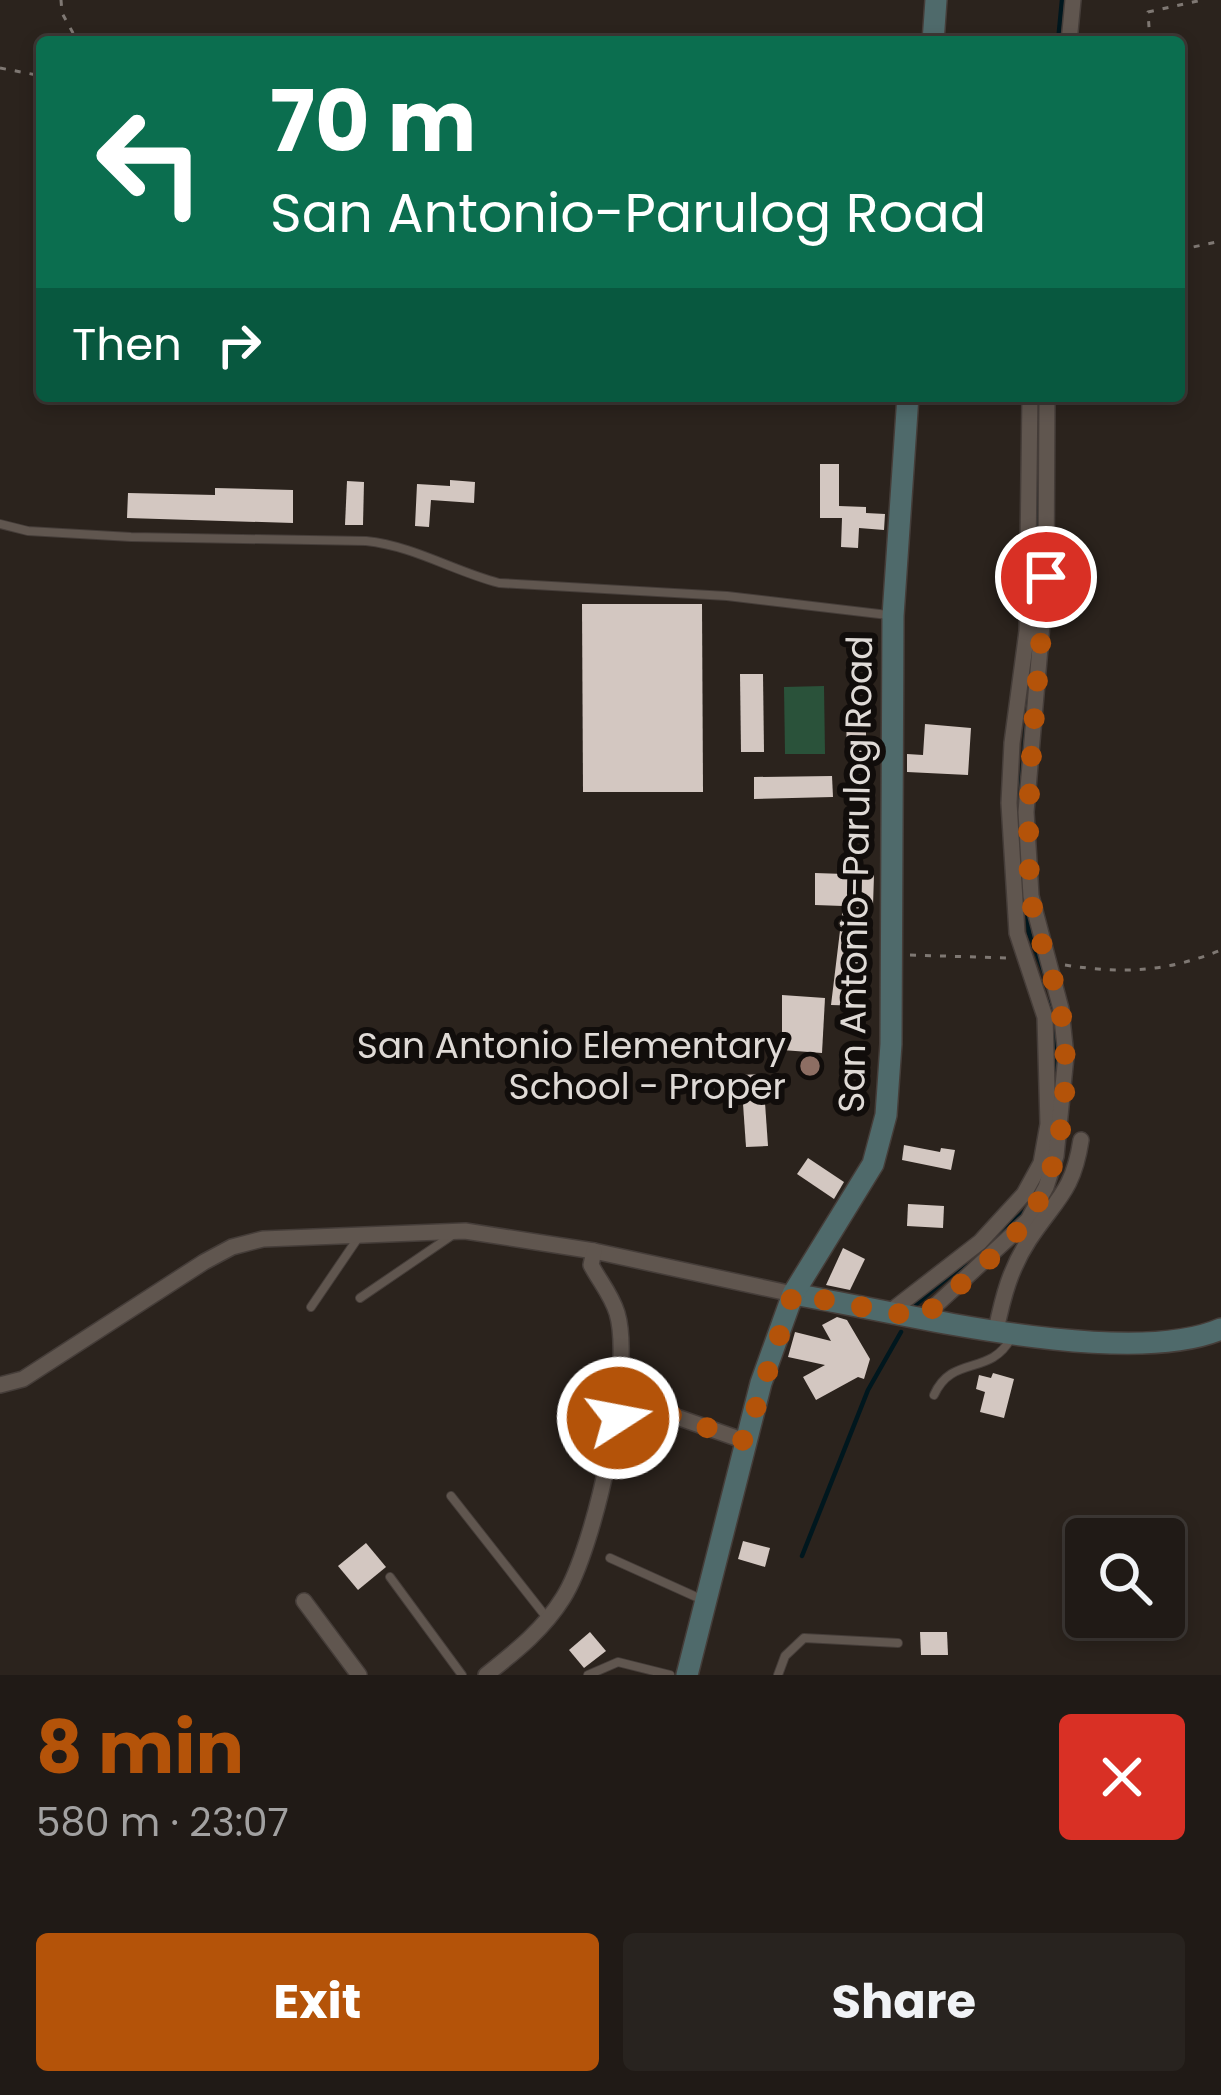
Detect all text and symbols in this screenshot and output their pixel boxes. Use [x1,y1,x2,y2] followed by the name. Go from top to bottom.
[270,63,476,180] text: 70 m
[72,84,228,240] icon: left
[270,175,986,251] text: San Antonio-Parulog Road
[206,312,272,378] icon: right
[72,313,182,376] text: Then
[995,526,1097,628] pin
[1013,544,1079,610] icon: arrive
[826,635,885,1113] street label: San Antonio-Parulog Road
[357,1020,786,1112] place label: San Antonio Elementary School - Proper
[797,1053,823,1079] marker: San Antonio Elementary School - Proper
[555,1355,681,1481] position arrow
[1065,1518,1185,1638] map controls
[1065,1518,1185,1638] button: search
[36,1697,244,1798] text: 8 min
[1059,1714,1185,1840] button: close
[36,1795,289,1850] text: 580 m · 23:07
[36,1933,599,2071] button: Exit
[623,1933,1185,2071] button: Share

